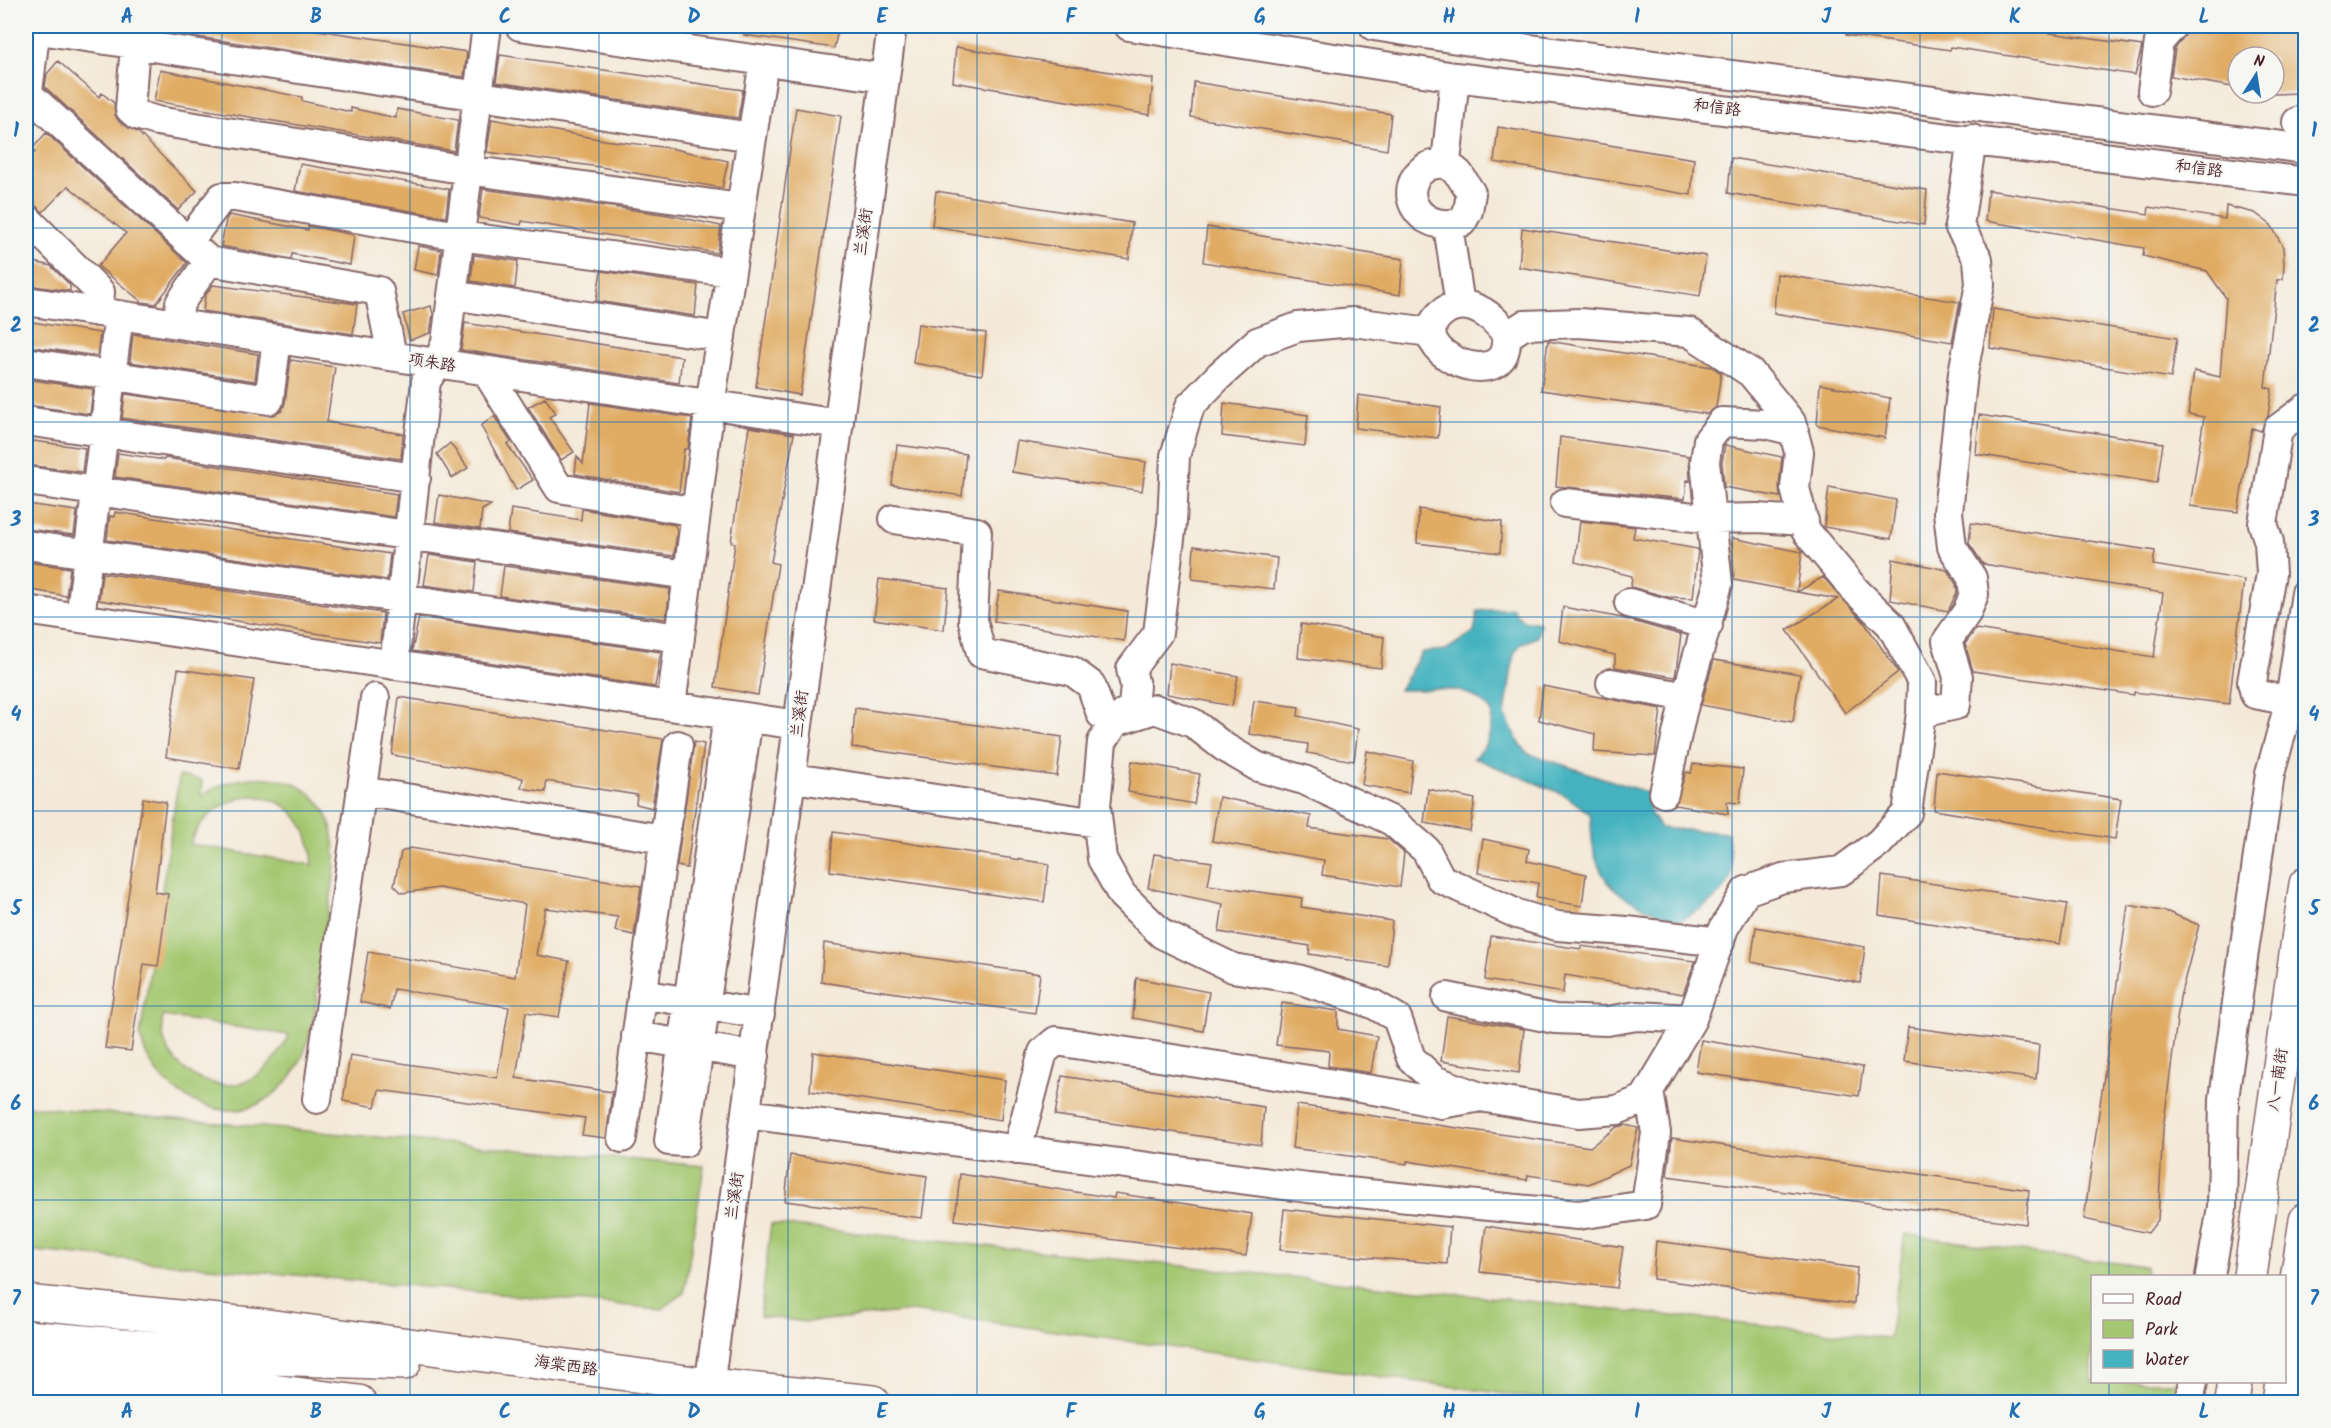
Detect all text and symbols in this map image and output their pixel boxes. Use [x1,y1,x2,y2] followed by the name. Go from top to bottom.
[121,2,133,34] text: A
[310,2,322,34] text: B
[499,2,511,34] text: C
[687,2,701,34] text: D
[876,2,888,34] text: E
[1066,2,1078,34] text: F
[1254,2,1266,34] text: G
[1442,2,1456,34] text: H
[1634,2,1640,34] text: I
[1821,2,1832,34] text: J
[2009,2,2021,34] text: K
[2199,2,2209,34] text: L
[2226,45,2286,105] north arrow
[2251,49,2266,75] text: N
[1692,93,1742,123] street label: 和信路
[13,116,19,148] text: 1
[2311,116,2317,148] text: 1
[2174,154,2224,184] street label: 和信路
[848,206,880,258] street label: 兰溪街
[10,311,22,343] text: 2
[2308,311,2320,343] text: 2
[406,347,458,379] street label: 项朱路
[10,505,22,537] text: 3
[2308,505,2320,537] text: 3
[785,689,815,739] street label: 兰溪街
[11,700,22,732] text: 4
[2309,700,2320,732] text: 4
[10,894,23,926] text: 5
[2308,894,2321,926] text: 5
[2261,1047,2295,1113] street label: 八一南街
[11,1089,22,1121] text: 6
[2309,1089,2320,1121] text: 6
[719,1170,751,1222] street label: 兰溪街
[2091,1275,2286,1383] legend
[11,1284,21,1316] text: 7
[2309,1284,2319,1316] text: 7
[2145,1286,2182,1315] text: Road
[2145,1316,2178,1345] text: Park
[2145,1346,2190,1375] text: Water
[533,1349,599,1383] street label: 海棠西路
[121,1397,133,1428] text: A
[310,1397,322,1428] text: B
[499,1397,511,1428] text: C
[687,1397,701,1428] text: D
[876,1397,888,1428] text: E
[1066,1397,1078,1428] text: F
[1254,1397,1266,1428] text: G
[1442,1397,1456,1428] text: H
[1634,1397,1640,1428] text: I
[1821,1397,1832,1428] text: J
[2009,1397,2021,1428] text: K
[2199,1397,2209,1428] text: L

